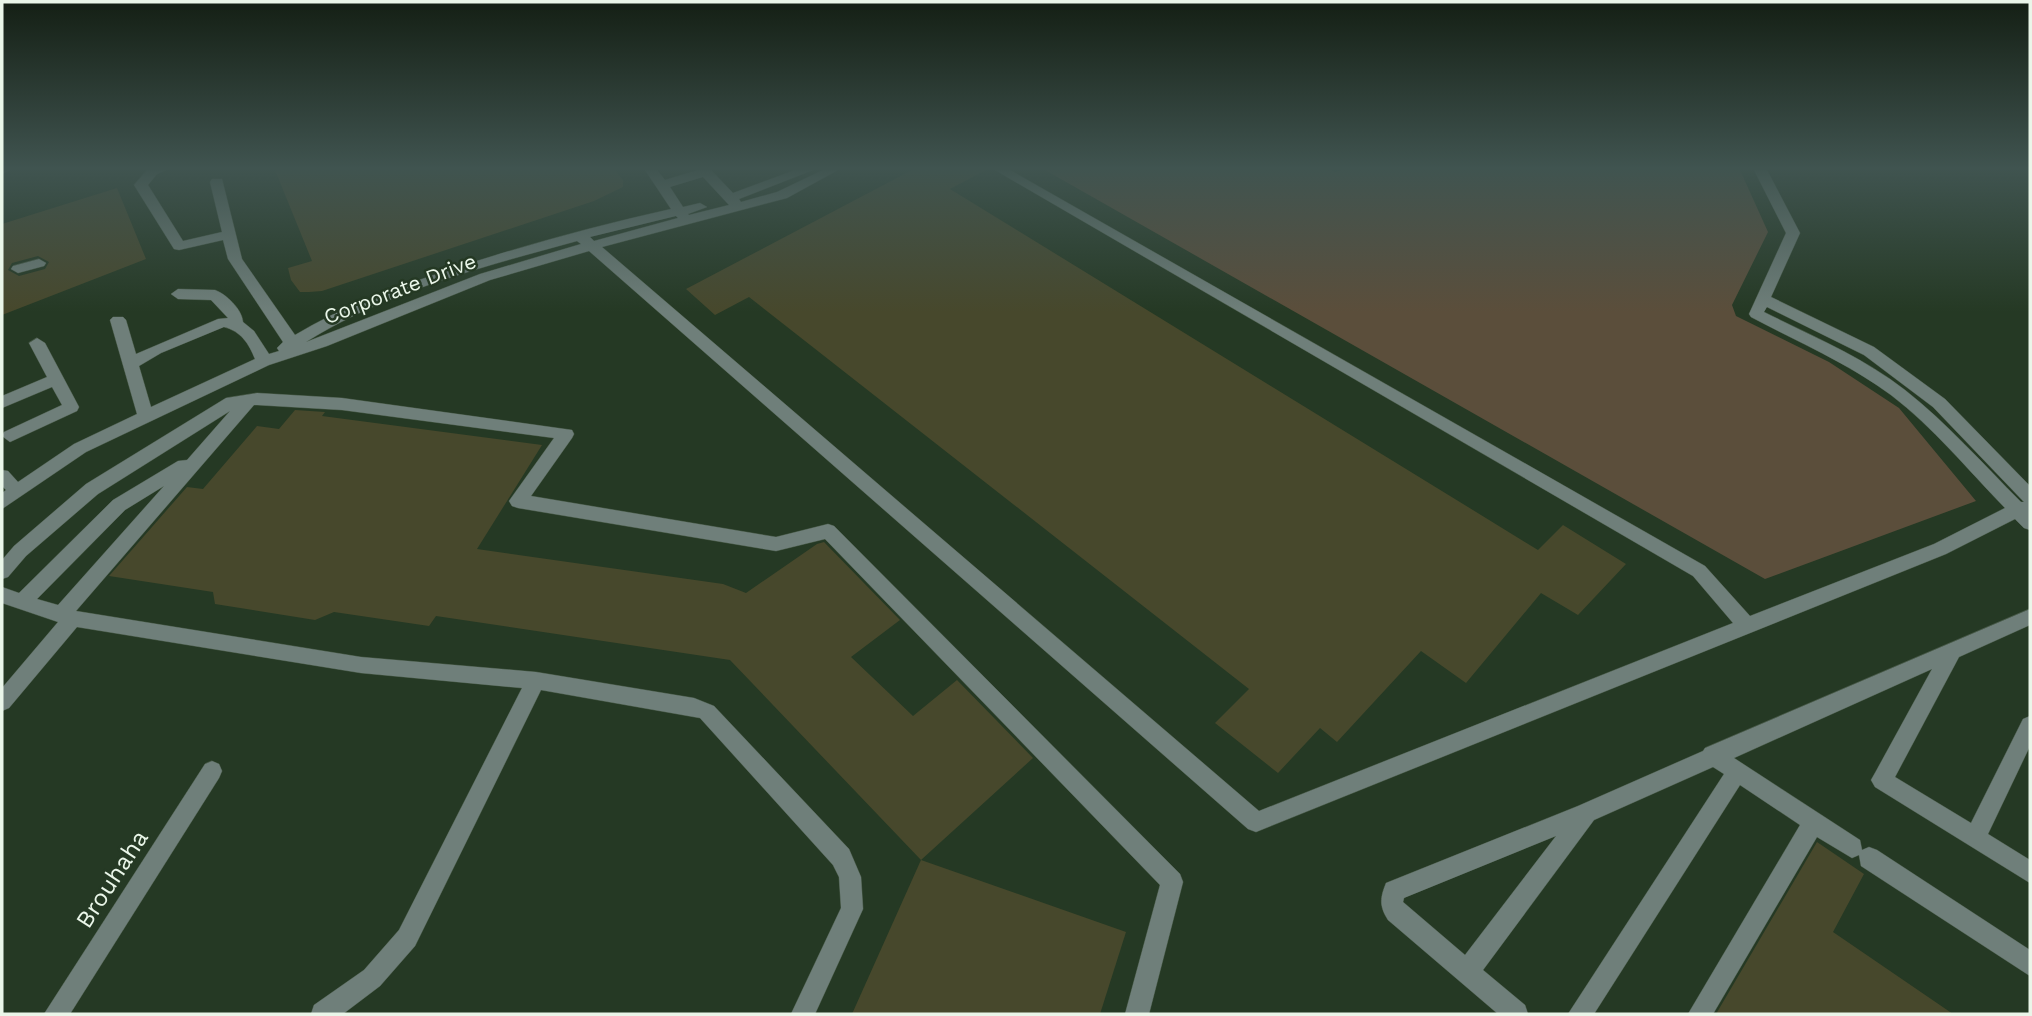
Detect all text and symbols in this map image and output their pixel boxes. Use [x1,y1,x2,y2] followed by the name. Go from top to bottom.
[320,248,480,329] street label: Corporate Drive
[70,825,154,933] street label: Brouhaha

